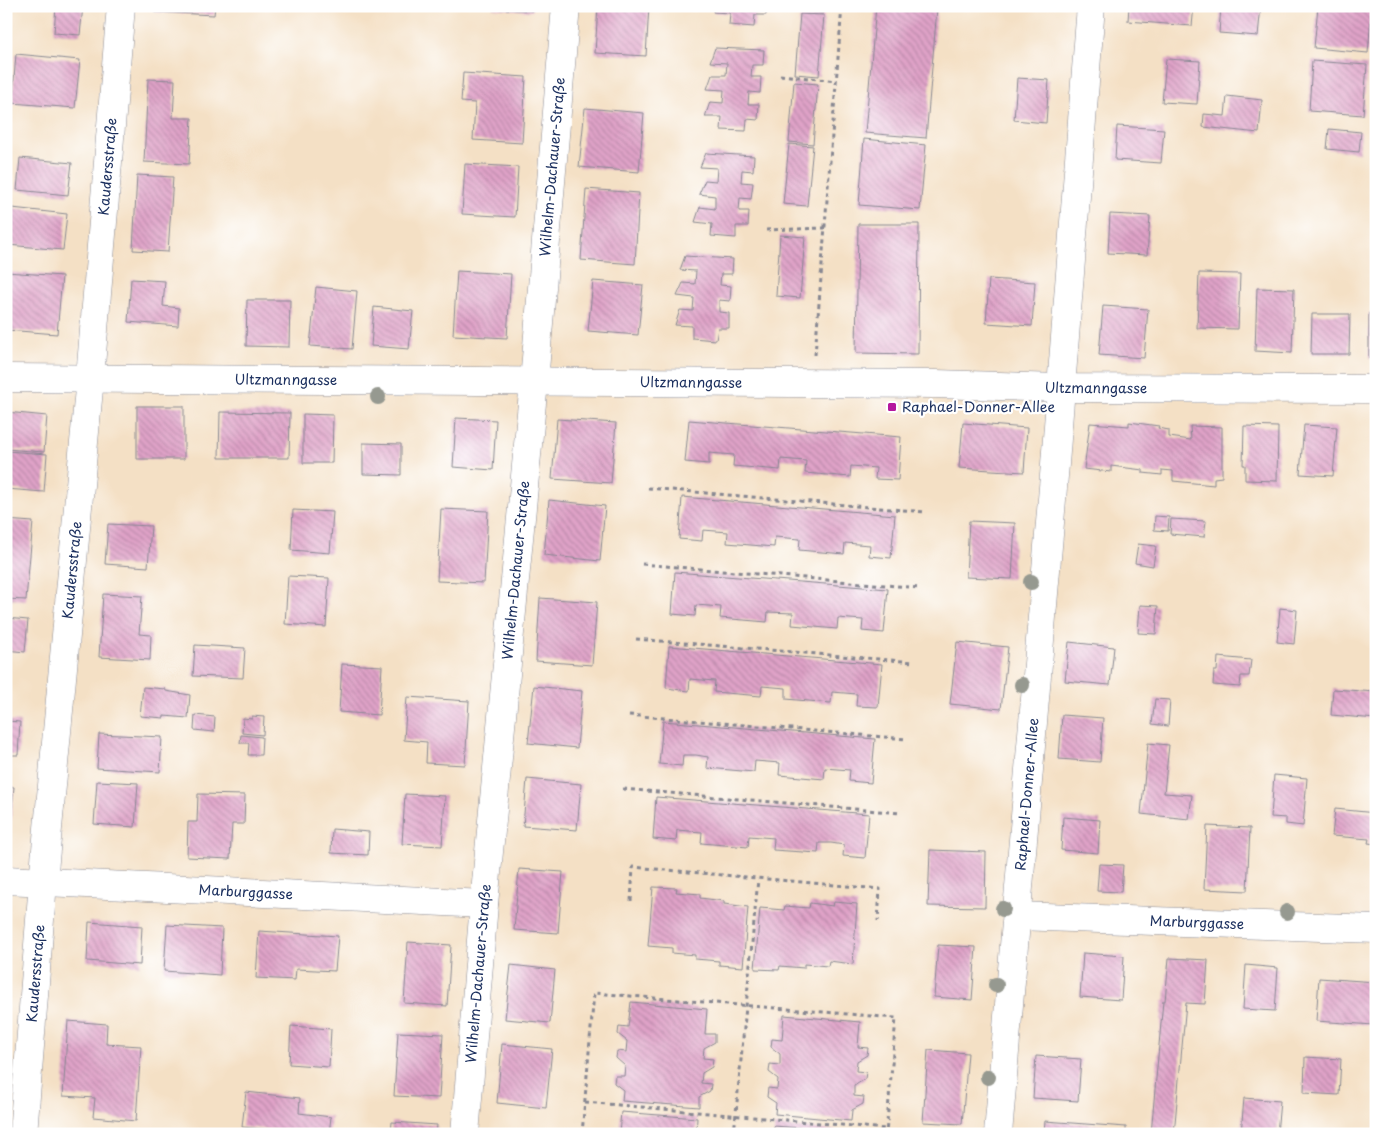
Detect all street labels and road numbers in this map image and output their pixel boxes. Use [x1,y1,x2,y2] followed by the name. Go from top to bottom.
[534,76,570,257] street label: Wilhelm-Dachauer-Straße
[93,117,122,216] street label: Kaudersstraße
[235,368,337,390] street label: Ultzmanngasse
[640,371,742,393] street label: Ultzmanngasse
[1044,377,1147,398] street label: Ultzmanngasse
[496,480,534,661] street label: Wilhelm-Dachauer-Straße
[57,520,87,620] street label: Kaudersstraße
[1009,717,1043,871] street label: Raphael-Donner-Allee
[198,879,293,904] street label: Marburggasse
[460,883,496,1064] street label: Wilhelm-Dachauer-Straße
[1149,910,1244,934] street label: Marburggasse
[21,924,50,1023] street label: Kaudersstraße

